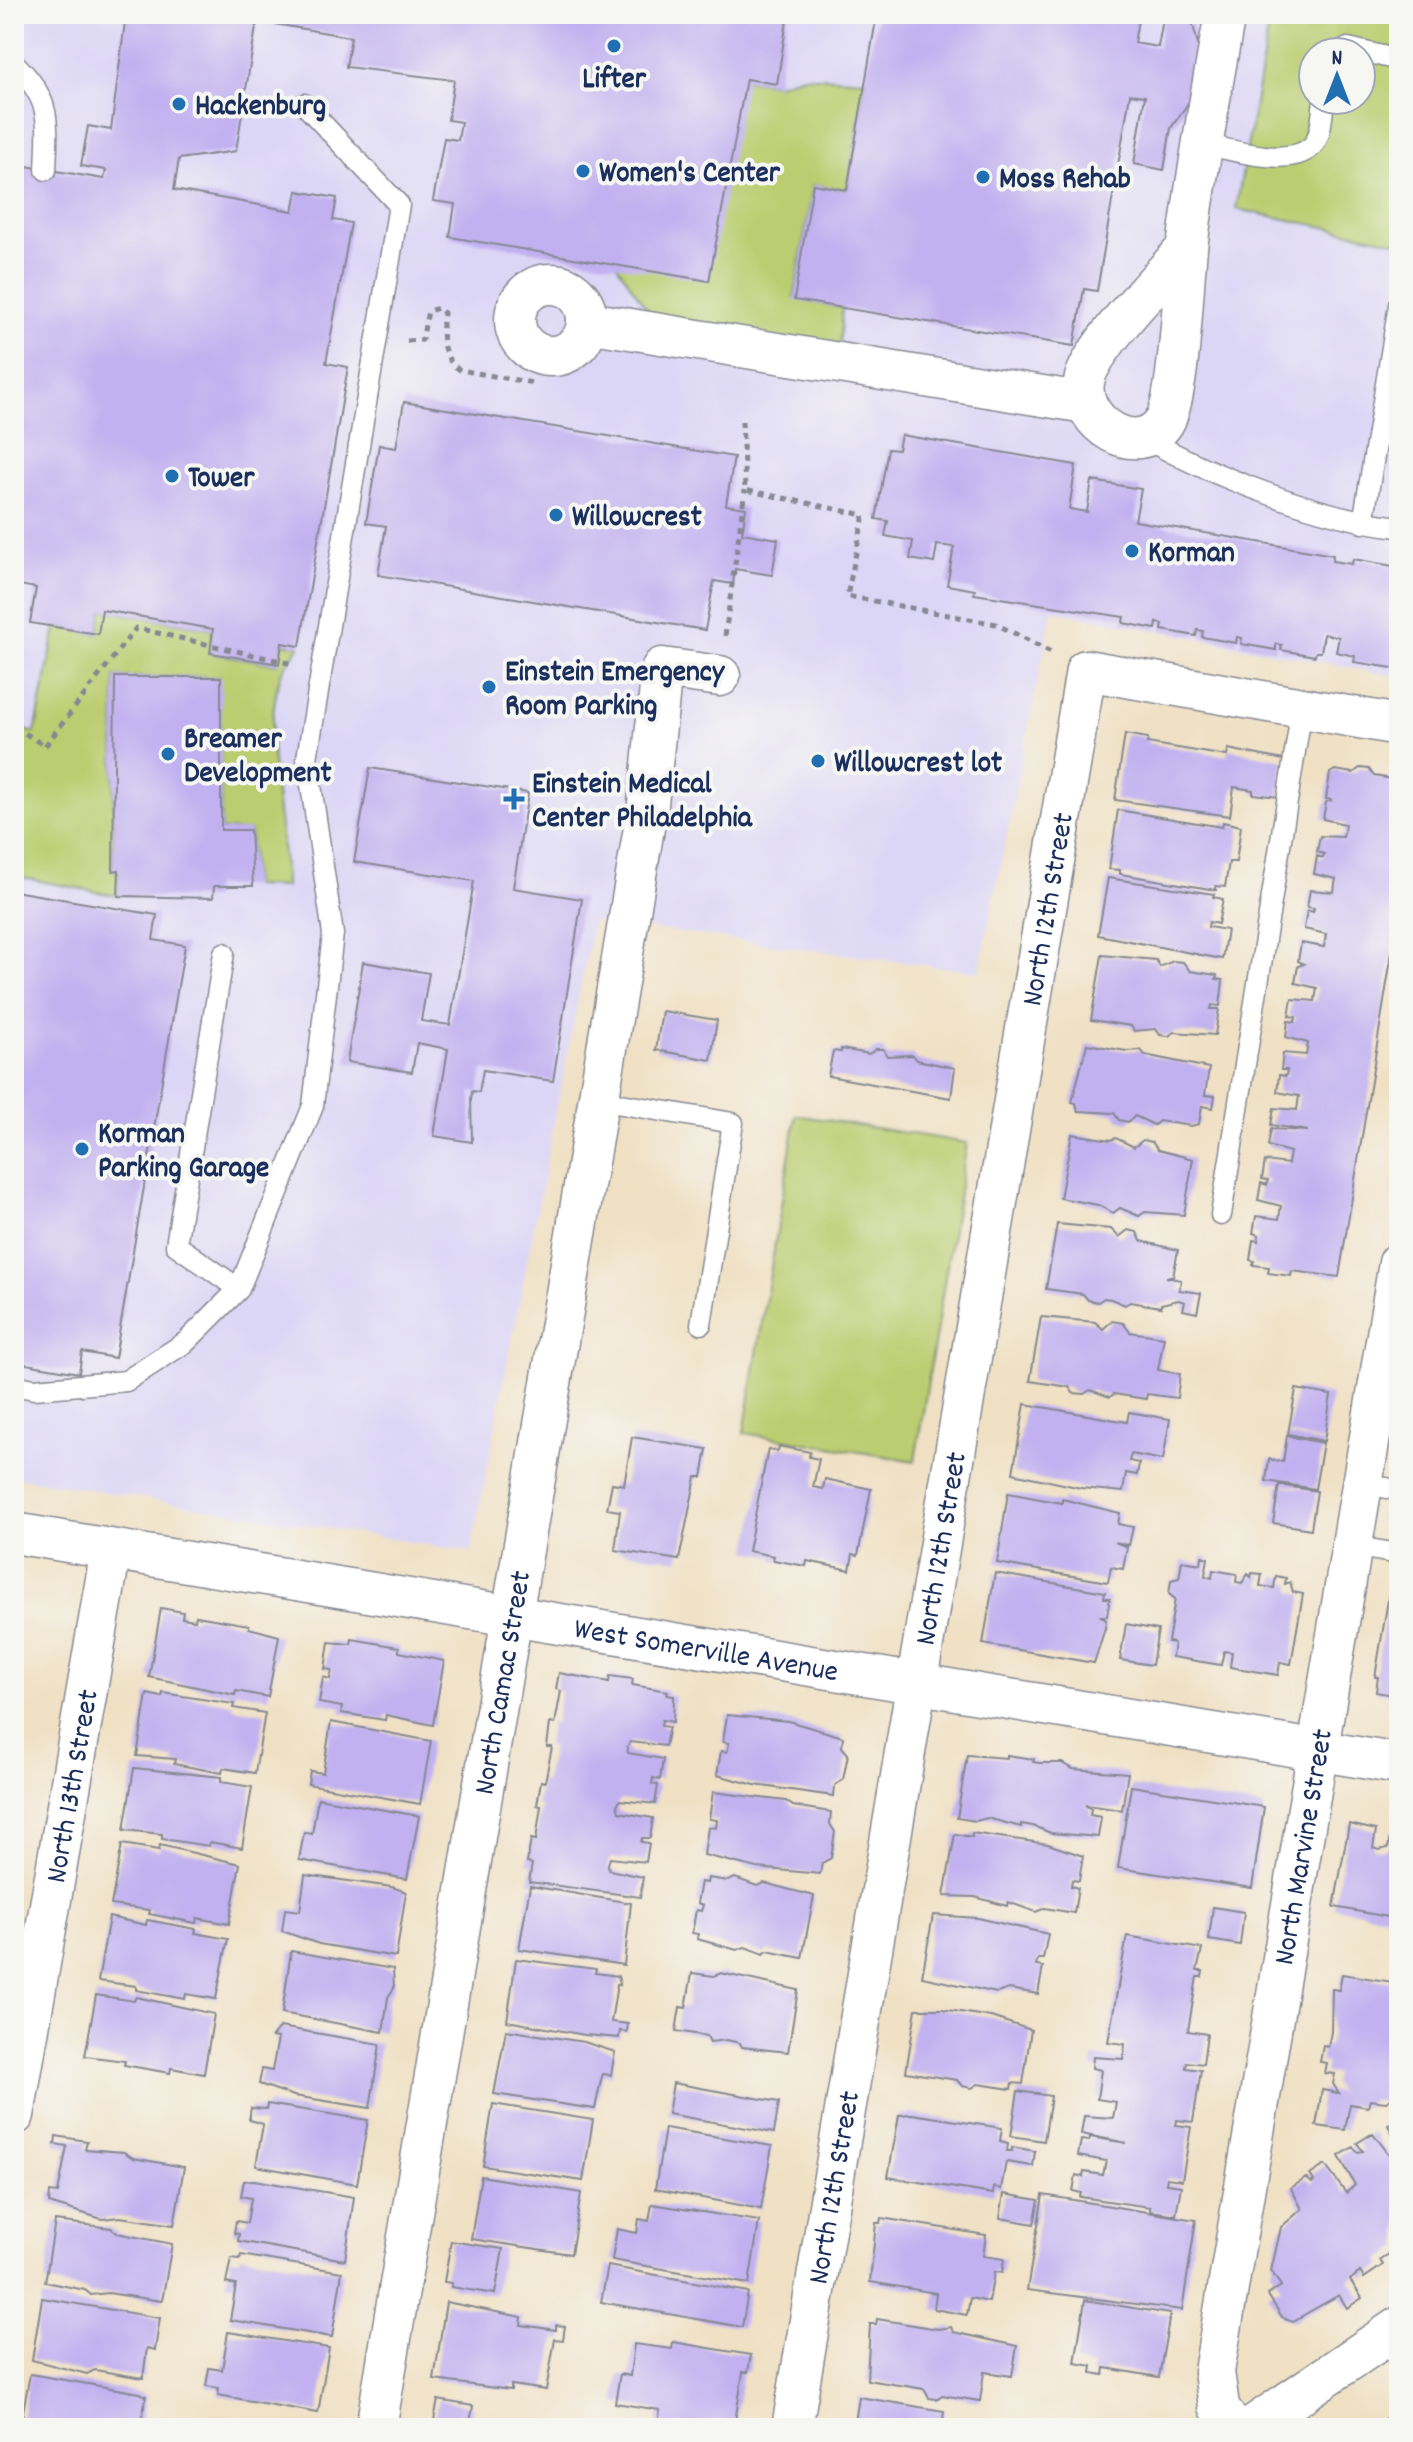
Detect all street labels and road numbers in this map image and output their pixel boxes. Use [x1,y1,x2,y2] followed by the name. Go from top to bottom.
[1013,810,1088,1010] street label: North 12th Street
[906,1449,981,1649] street label: North 12th Street
[465,1568,545,1798] street label: North Camac Street
[570,1610,841,1696] street label: West Somerville Avenue
[37,1687,113,1887] street label: North 13th Street
[1265,1726,1347,1969] street label: North Marvine Street
[799,2088,874,2288] street label: North 12th Street

